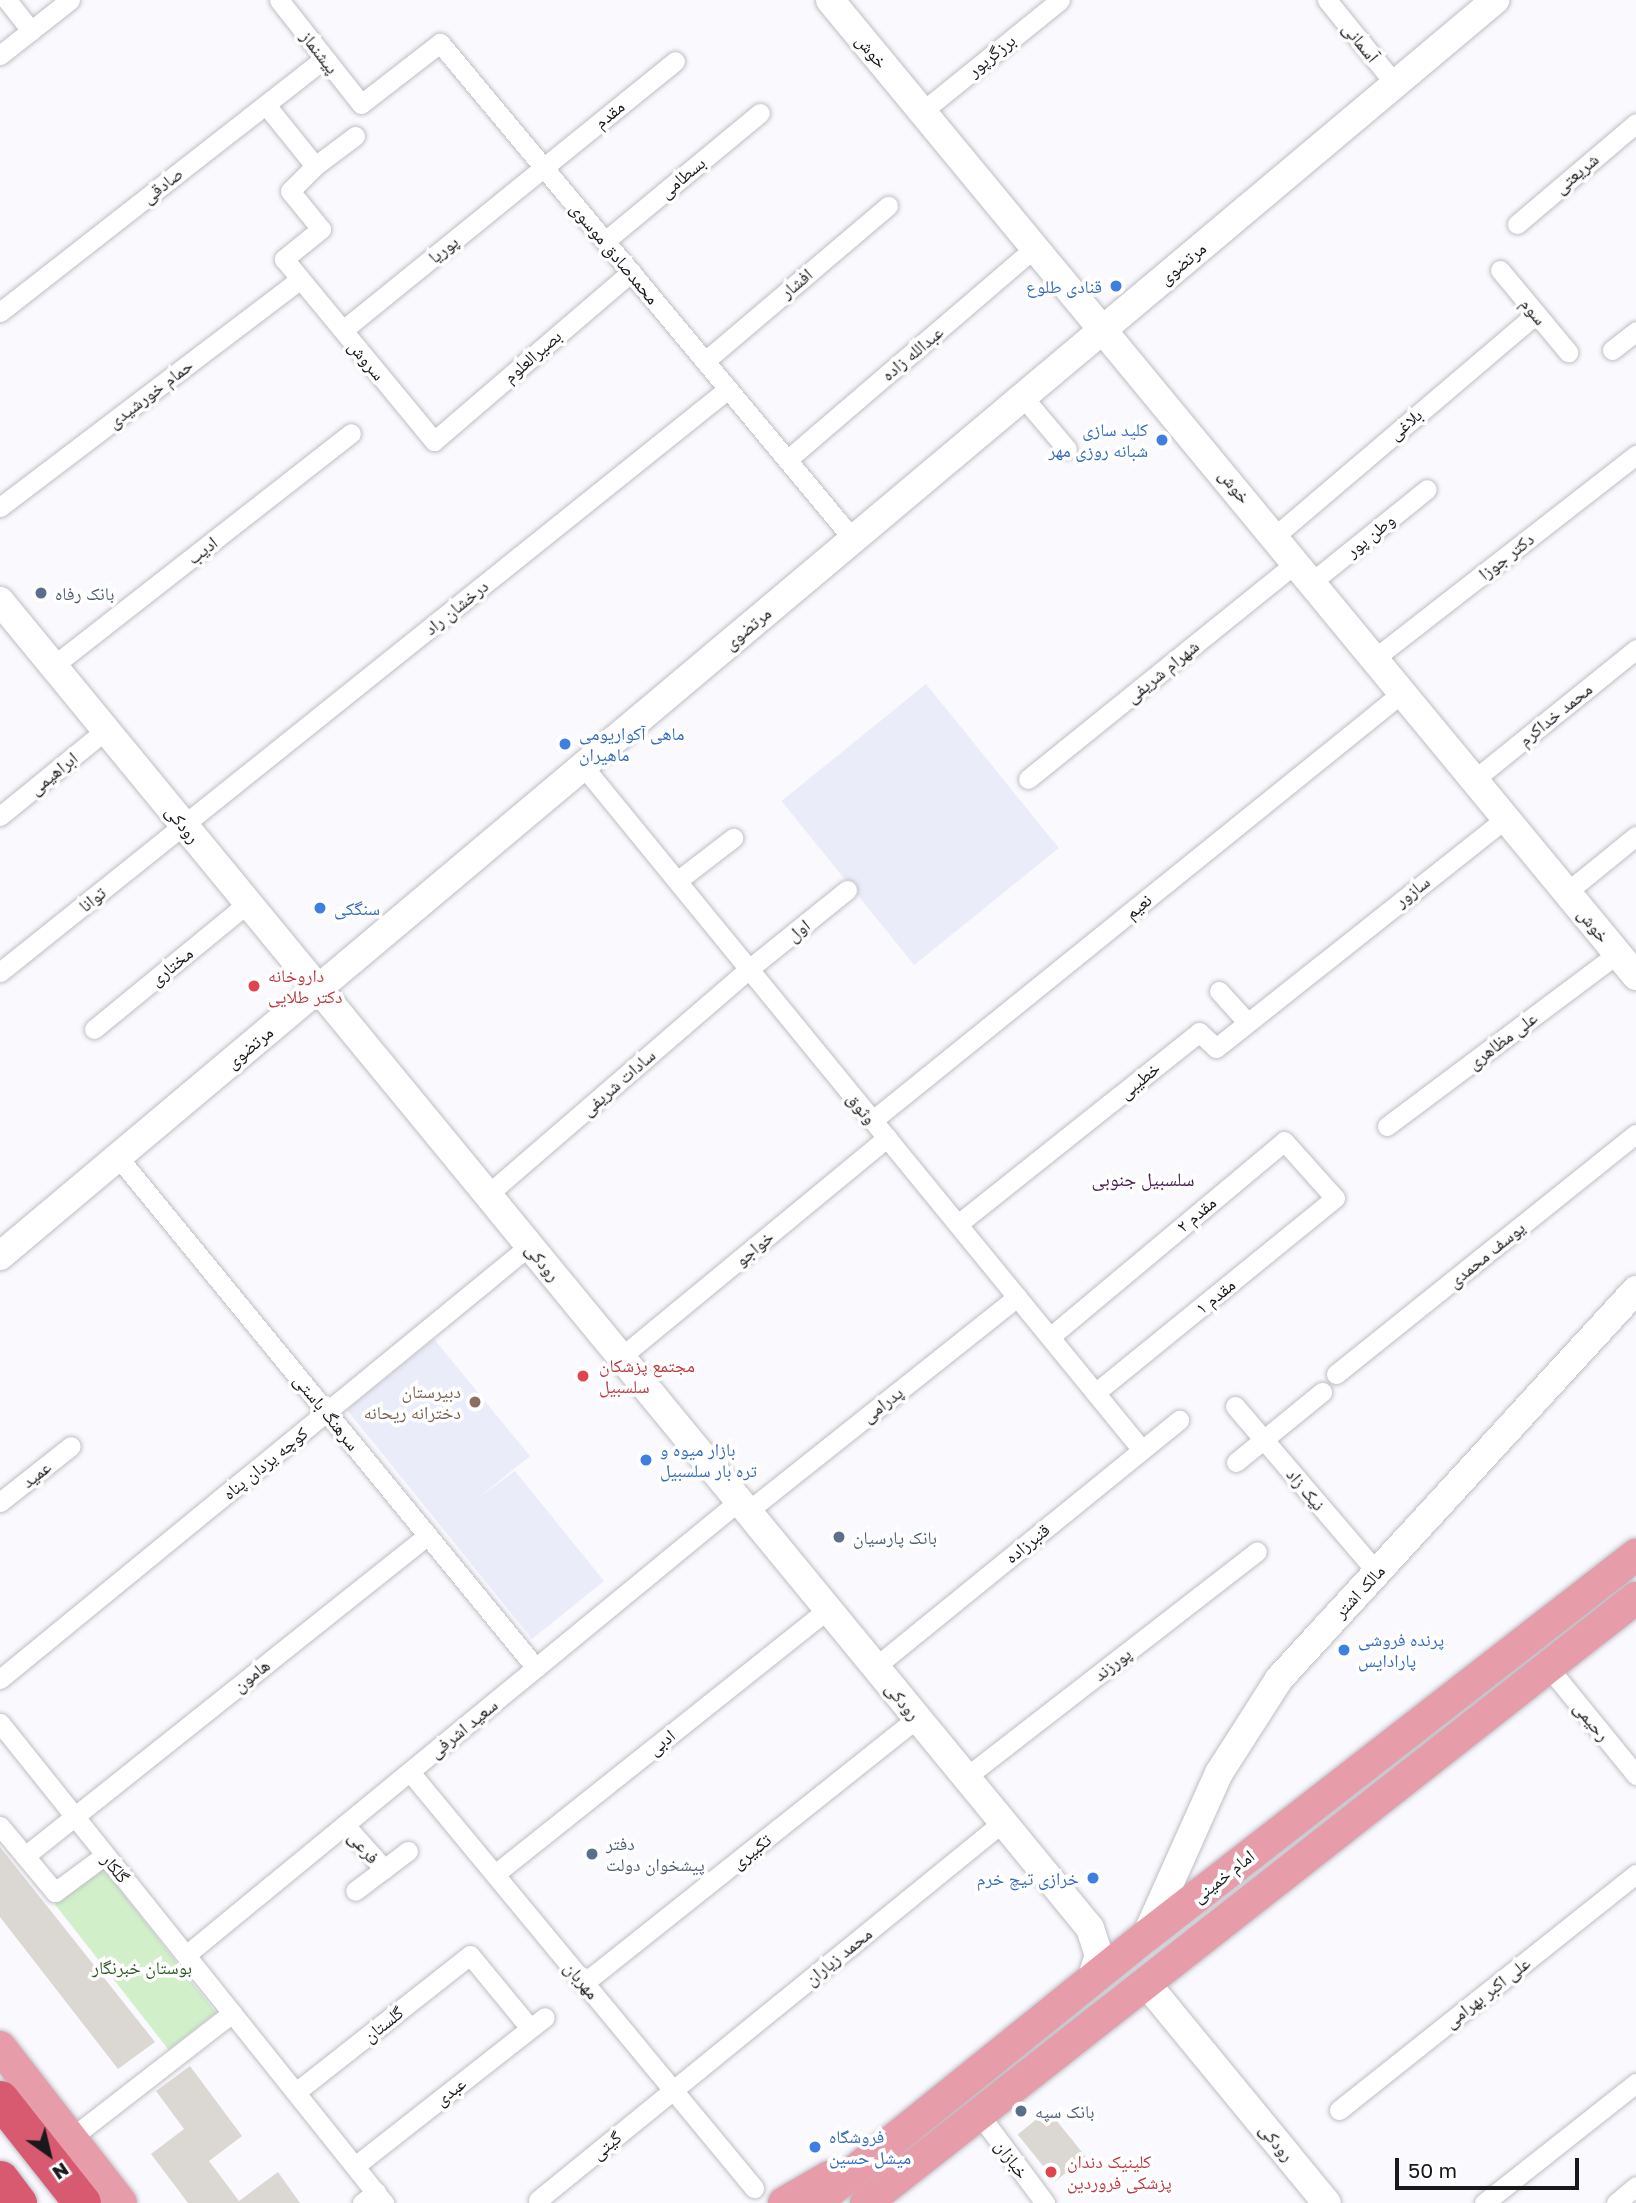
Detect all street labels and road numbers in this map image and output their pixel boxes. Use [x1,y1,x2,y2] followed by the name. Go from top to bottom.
[1338,18,1384,66] street label: آسمانی
[296,26,344,78] street label: پیشنماز
[851,29,893,73] street label: خوش
[963,29,1019,81] street label: برزگرپور
[590,95,628,133] street label: مقدم
[1549,148,1603,198] street label: شریعتی
[655,152,709,202] street label: بسطامی
[137,162,187,208] street label: صادقی
[566,198,664,308] street label: محمدصادق موسوی
[424,230,462,268] street label: پوریا
[1154,237,1210,289] street label: مرتضوی
[776,263,816,303] street label: افشار
[1516,293,1552,329] street label: سوم
[877,321,947,385] street label: عبدالله زاده
[499,325,565,387] street label: بصیرالعلوم
[344,336,390,384] street label: سروش
[103,354,197,432] street label: حمام خورشیدی
[1384,404,1426,444] street label: بلاغی
[1215,464,1255,508] street label: خوش
[1341,509,1399,561] street label: وطن پور
[1474,528,1538,584] street label: دکتر جوزا
[182,531,222,569] street label: ادیب
[420,575,492,639] street label: درخشان راد
[719,602,775,654] street label: مرتضوی
[1121,635,1203,707] street label: شهرام شریفی
[1514,678,1596,750] street label: محمد خداکرم
[24,747,82,799] street label: ابراهیمی
[161,801,205,847] street label: رودکی
[1390,871,1434,911] street label: سازور
[74,882,110,916] street label: توانا
[1120,889,1156,923] street label: نعیم
[1574,903,1614,947] street label: خوش
[782,914,814,946] street label: اول
[145,942,197,990] street label: مختاری
[1463,1007,1541,1073] street label: علی مظاهری
[221,1021,277,1073] street label: مرتضوی
[577,1044,659,1120] street label: سادات شریفی
[1114,1057,1164,1103] street label: خطیبی
[843,1088,881,1128] street label: وثوق
[1172,1191,1220,1237] street label: مقدم ۲
[1443,1216,1529,1292] street label: یوسف محمدی
[730,1226,778,1270] street label: خواجو
[521,1239,565,1285] street label: رودکی
[1191,1273,1239,1319] street label: مقدم ۱
[290,1369,364,1455] street label: سرهنگ باستی
[857,1381,907,1427] street label: پدرامی
[218,1422,312,1504] street label: کوچه یزدان پناه
[17,1456,55,1492] street label: عمید
[1282,1463,1330,1515] street label: نیک زاد
[1000,1518,1054,1568] street label: قنبرزاده
[1329,1560,1389,1622] street label: مالک اشتر
[1089,1643,1135,1685] street label: پورزند
[228,1654,274,1696] street label: هامون
[881,1678,925,1724] street label: رودکی
[424,1694,502,1762] street label: سعید اشرفی
[1570,1697,1614,1745] street label: رحیمی
[643,1724,679,1760] street label: ادبی
[344,1826,384,1868] street label: فرعی
[727,1829,775,1873] street label: تکبیری
[1187,1845,1259,1907] street label: امام خمینی
[98,1849,134,1887] street label: گلکار
[800,1922,876,1990] street label: محمد زیاران
[1440,1952,1534,2032] street label: علی اکبر بهرامی
[560,1957,604,2003] street label: مهربان
[358,2002,408,2046] street label: گلستان
[430,2072,470,2110] street label: عبدی
[1255,2119,1299,2165] street label: رودکی
[586,2126,626,2164] street label: گیتی
[991,2135,1033,2183] street label: خبازان

